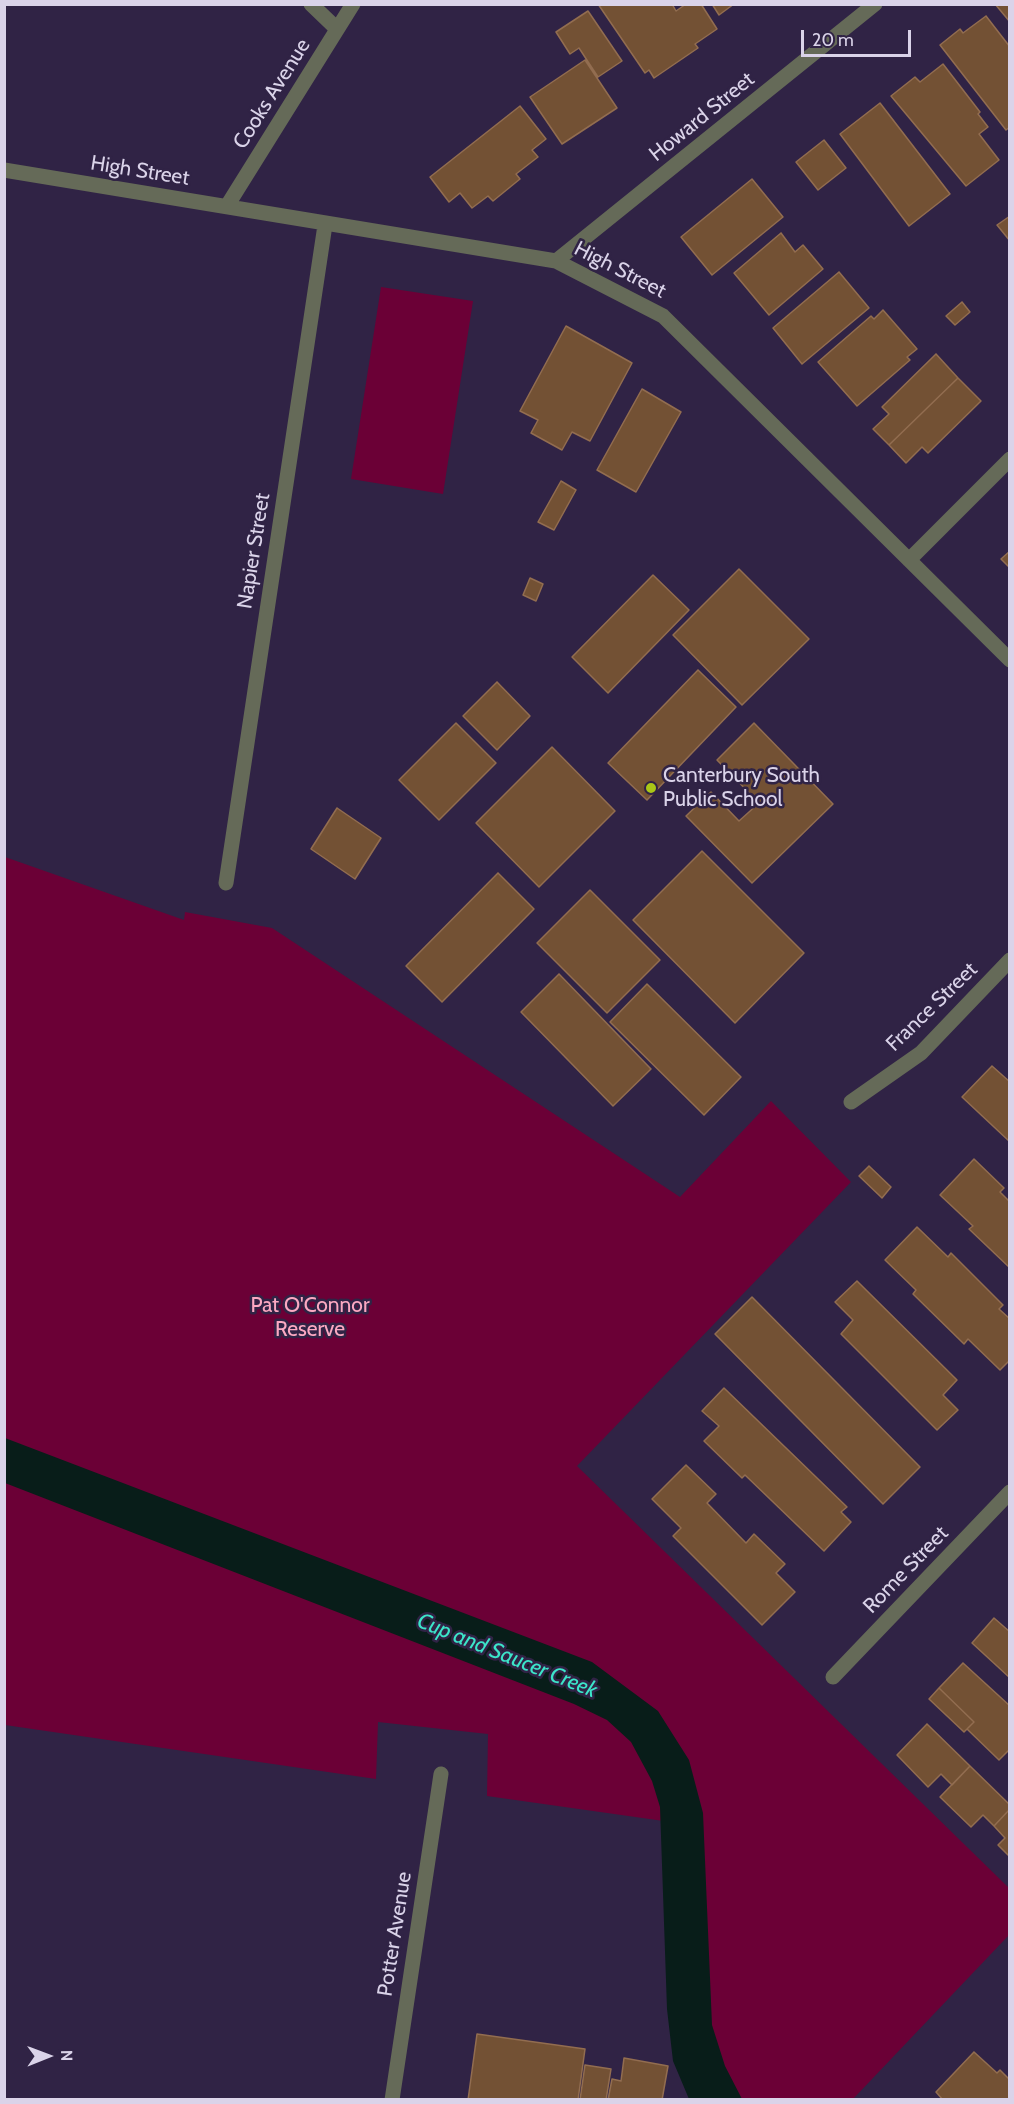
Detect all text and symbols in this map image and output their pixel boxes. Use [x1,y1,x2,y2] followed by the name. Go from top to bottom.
[804,18,914,56] scale bar
[812,29,854,51] text: 20 m
[228,34,316,154] street label: Cooks Avenue
[644,67,760,167] street label: Howard Street
[89,151,191,191] street label: High Street
[570,236,670,304] street label: High Street
[232,491,276,611] street label: Napier Street
[663,763,820,813] place label: Canterbury South Public School
[644,781,658,795] marker: Canterbury South Public School
[881,957,983,1057] street label: France Street
[250,1293,370,1343] park label: Pat O'Connor Reserve
[858,1521,954,1619] street label: Rome Street
[413,1608,601,1704] water label: Cup and Saucer Creek
[373,1870,417,1998] street label: Potter Avenue
[18,2026,78,2086] north arrow
[57,2050,76,2061] text: N

